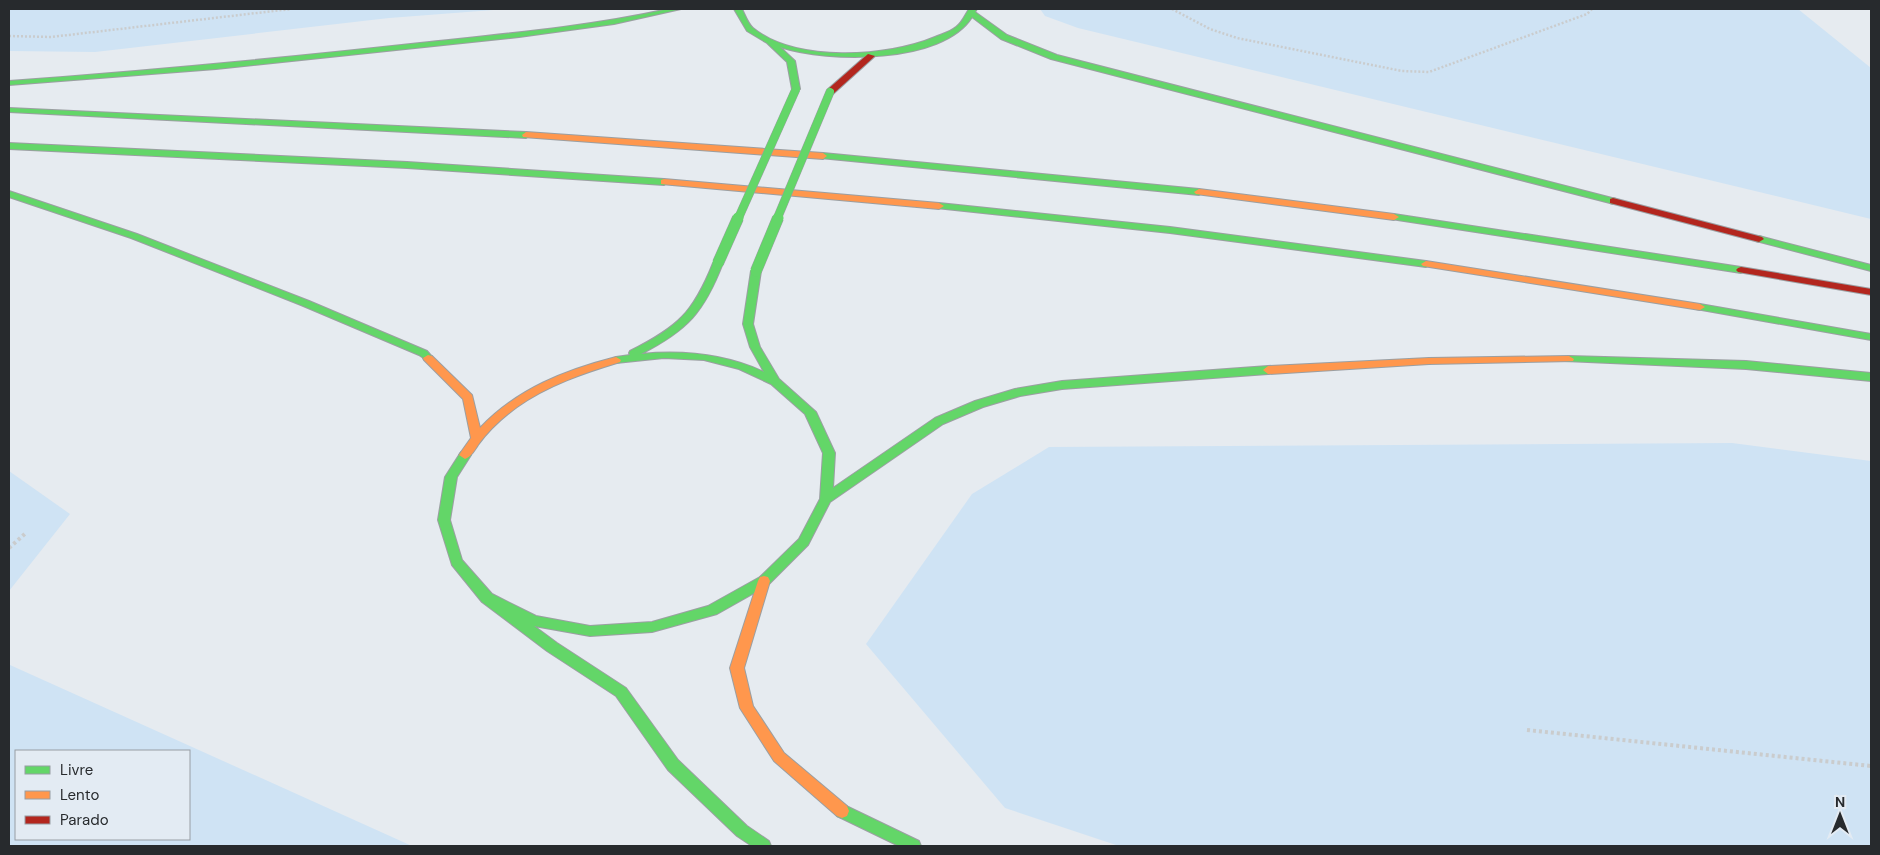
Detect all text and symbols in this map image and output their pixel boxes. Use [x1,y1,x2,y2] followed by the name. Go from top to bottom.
[15,750,190,840] legend
[60,760,93,780] text: Livre
[60,785,99,805] text: Lento
[1815,790,1865,840] north arrow
[1835,793,1845,811] text: N
[60,810,109,830] text: Parado

